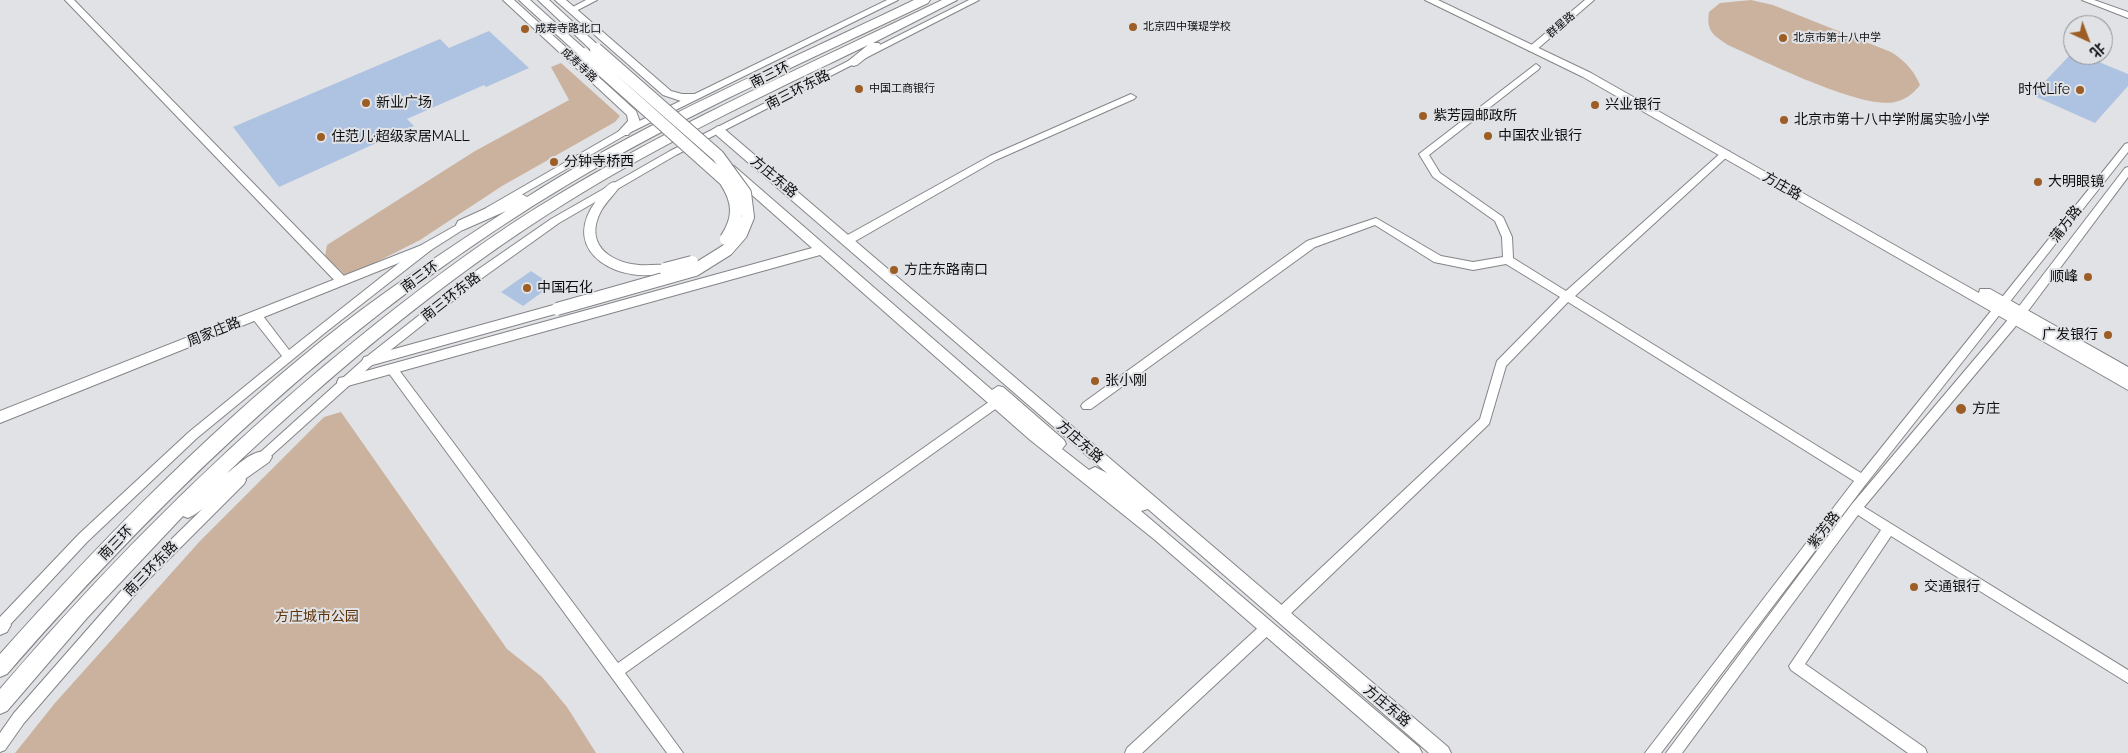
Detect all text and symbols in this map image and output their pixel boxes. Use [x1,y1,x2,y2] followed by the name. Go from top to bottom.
[1544,9,1578,41] street label: 群星路
[2063,15,2113,65] north arrow
[1143,20,1231,34] place label: 北京四中璞瑅学校
[1127,21,1139,33] marker: 北京四中璞瑅学校
[535,22,601,36] place label: 成寿寺路北口
[519,23,531,35] marker: 成寿寺路北口
[1793,31,1881,45] place label: 北京市第十八中学
[1777,32,1789,44] marker: 北京市第十八中学
[2087,40,2108,61] text: 北
[558,45,600,85] street label: 成寿寺路
[747,58,793,92] street label: 南三环
[763,67,833,113] street label: 南三环东路
[869,82,935,96] place label: 中国工商银行
[2018,82,2070,98] place label: 时代Life
[853,83,865,95] marker: 中国工商银行
[2074,84,2086,96] marker: 时代Life
[376,95,432,111] place label: 新业广场
[360,97,372,109] marker: 新业广场
[1605,97,1661,113] place label: 兴业银行
[1589,99,1601,111] marker: 兴业银行
[1433,108,1517,124] place label: 紫芳园邮政所
[1417,110,1429,122] marker: 紫芳园邮政所
[1794,112,1990,128] place label: 北京市第十八中学附属实验小学
[1778,114,1790,126] marker: 北京市第十八中学附属实验小学
[1498,128,1582,144] place label: 中国农业银行
[331,129,470,145] place label: 住范儿·超级家居MALL
[1482,130,1494,142] marker: 中国农业银行
[315,131,327,143] marker: 住范儿·超级家居MALL
[747,153,801,201] street label: 方庄东路
[564,154,634,170] place label: 分钟寺桥西
[548,156,560,168] marker: 分钟寺桥西
[1760,168,1804,204] street label: 方庄路
[2048,174,2104,190] place label: 大明眼镜
[2032,176,2044,188] marker: 大明眼镜
[2046,202,2086,246] street label: 蒲方路
[398,258,442,296] street label: 南三环
[904,262,988,278] place label: 方庄东路南口
[888,264,900,276] marker: 方庄东路南口
[418,269,484,325] street label: 南三环东路
[2050,269,2078,285] place label: 顺峰
[2082,271,2094,283] marker: 顺峰
[537,280,593,296] place label: 中国石化
[521,282,533,294] marker: 中国石化
[185,314,243,350] street label: 周家庄路
[2042,327,2098,343] place label: 广发银行
[2102,329,2114,341] marker: 广发银行
[1105,373,1147,389] place label: 张小刚
[1089,375,1101,387] marker: 张小刚
[1972,401,2000,417] place label: 方庄
[1954,402,1968,416] marker: 方庄
[1053,417,1107,467] street label: 方庄东路
[1804,508,1844,552] street label: 紫芳路
[95,522,137,564] street label: 南三环
[121,538,181,600] street label: 南三环东路
[1924,579,1980,595] place label: 交通银行
[1908,581,1920,593] marker: 交通银行
[275,609,359,625] park label: 方庄城市公园
[1360,682,1414,730] street label: 方庄东路

